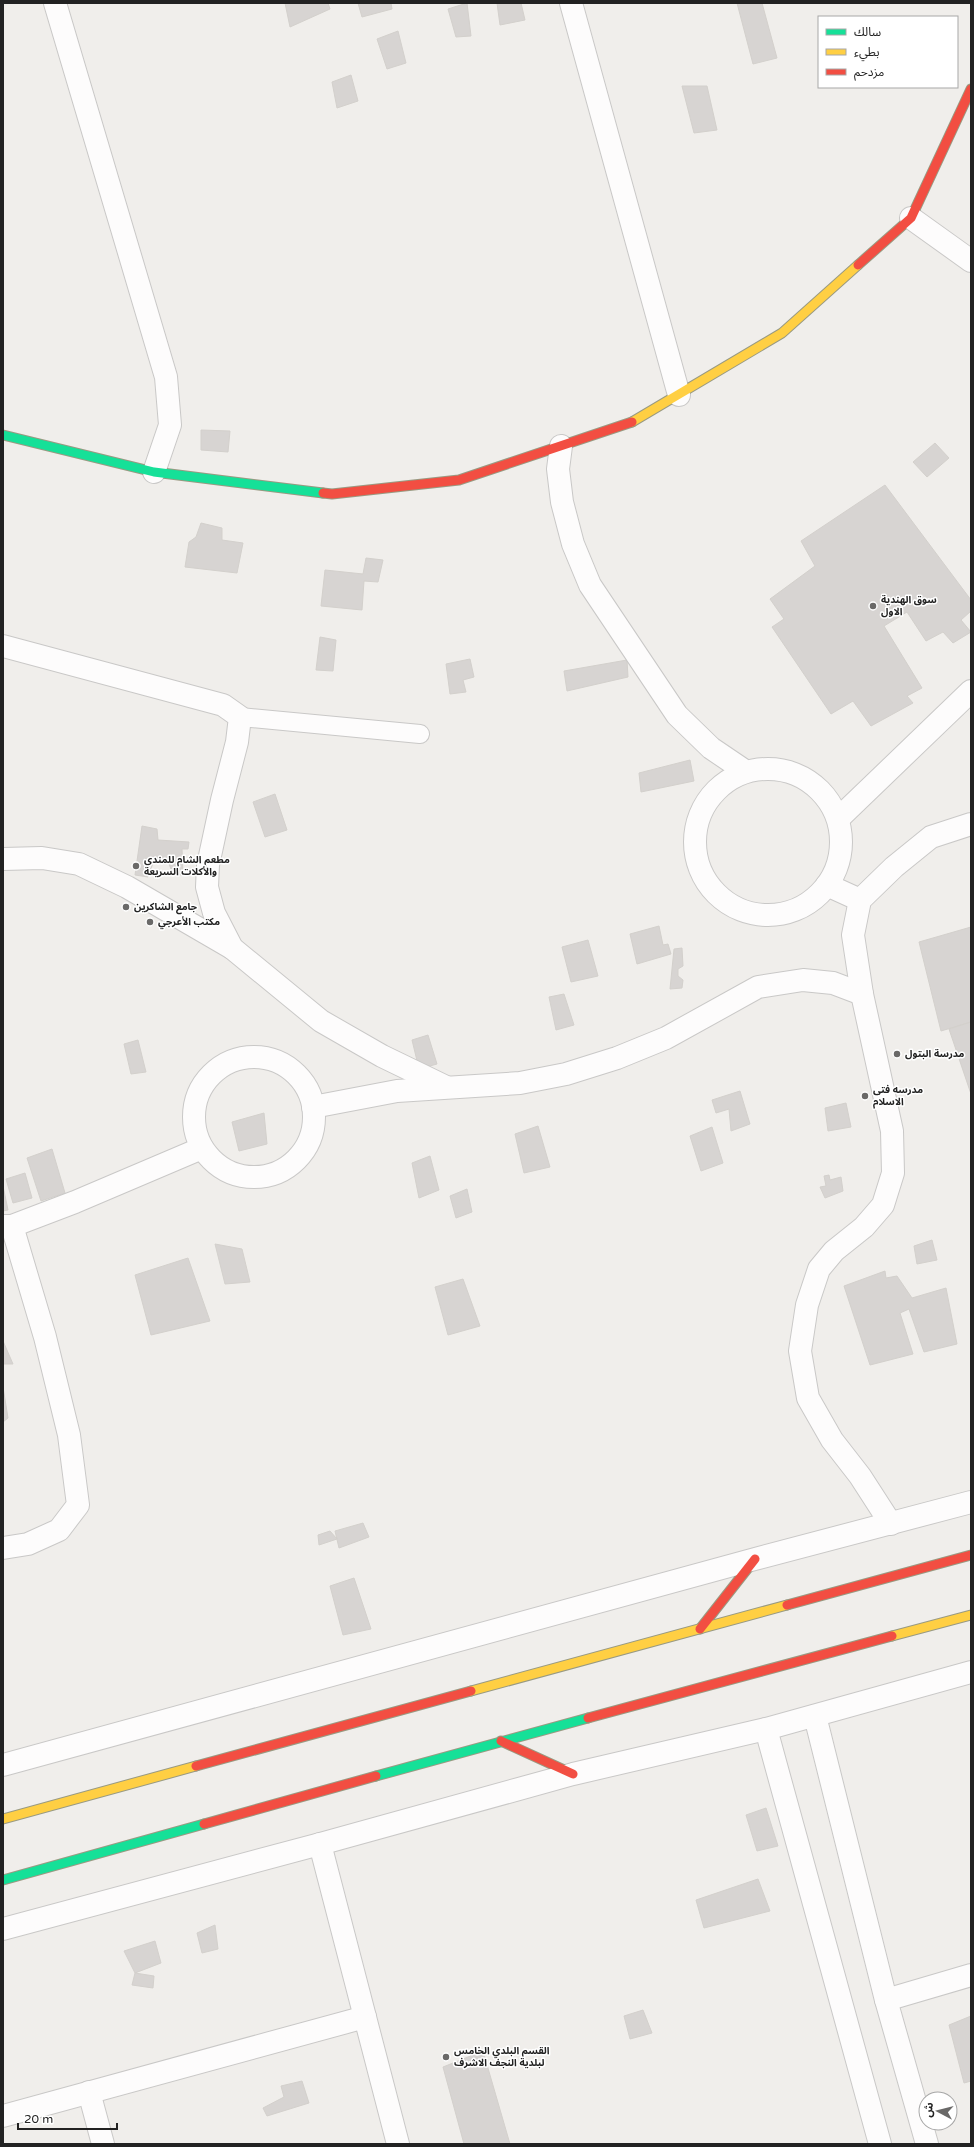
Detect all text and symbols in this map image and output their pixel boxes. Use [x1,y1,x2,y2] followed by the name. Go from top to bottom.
[818,16,958,88] legend
[854,25,881,39] text: سالك
[854,45,880,62] text: بطيء
[854,65,884,81] text: مزدحم
[881,594,937,618] place label: سوق الهندية الاول
[868,601,878,611] marker: سوق الهندية الاول
[144,854,230,878] place label: مطعم الشام للمندي والأكلات السريعة
[131,861,141,871] marker: مطعم الشام للمندي والأكلات السريعة
[134,901,198,915] place label: جامع الشاكرين
[121,902,131,912] marker: جامع الشاكرين
[158,916,220,930] place label: مكتب الأعرجي
[145,917,155,927] marker: مكتب الأعرجي
[905,1048,964,1060] place label: مدرسة البتول
[892,1049,902,1059] marker: مدرسة البتول
[873,1084,923,1109] place label: مدرسه فتى الاسلام
[860,1091,870,1101] marker: مدرسه فتى الاسلام
[454,2045,550,2069] place label: القسم البلدي الخامس لبلدية النجف الاشرف
[441,2052,451,2062] marker: القسم البلدي الخامس لبلدية النجف الاشرف
[918,2091,958,2131] north arrow
[921,2102,936,2118] text: ش
[18,2105,117,2131] scale bar
[24,2112,53,2126] text: 20 m

